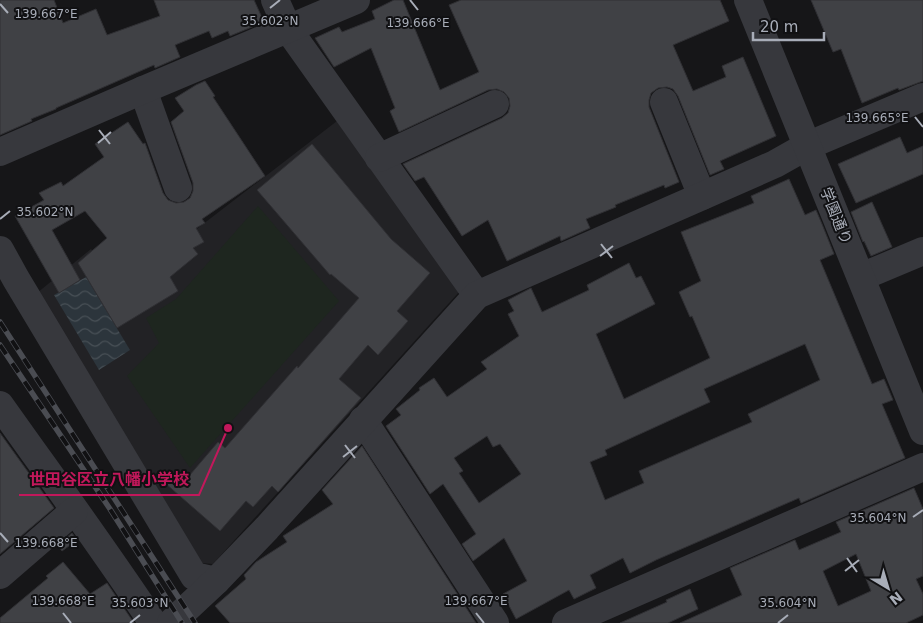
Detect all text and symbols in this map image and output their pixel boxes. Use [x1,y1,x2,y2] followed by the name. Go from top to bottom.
[14,7,78,21] text: 139.667°E
[753,10,824,42] scale bar
[242,14,298,28] text: 35.602°N
[386,16,450,30] text: 139.666°E
[760,18,798,36] text: 20 m
[845,111,909,125] text: 139.665°E
[816,185,856,247] street label: 学園通り
[17,205,73,219] text: 35.602°N
[19,464,199,495] callout: 世田谷区立八幡小学校
[29,470,189,489] text: 世田谷区立八幡小学校
[850,511,906,525] text: 35.604°N
[14,536,78,550] text: 139.668°E
[863,563,913,613] north arrow
[886,588,906,608] text: N
[31,594,95,608] text: 139.668°E
[444,594,508,608] text: 139.667°E
[112,596,168,610] text: 35.603°N
[760,596,816,610] text: 35.604°N

